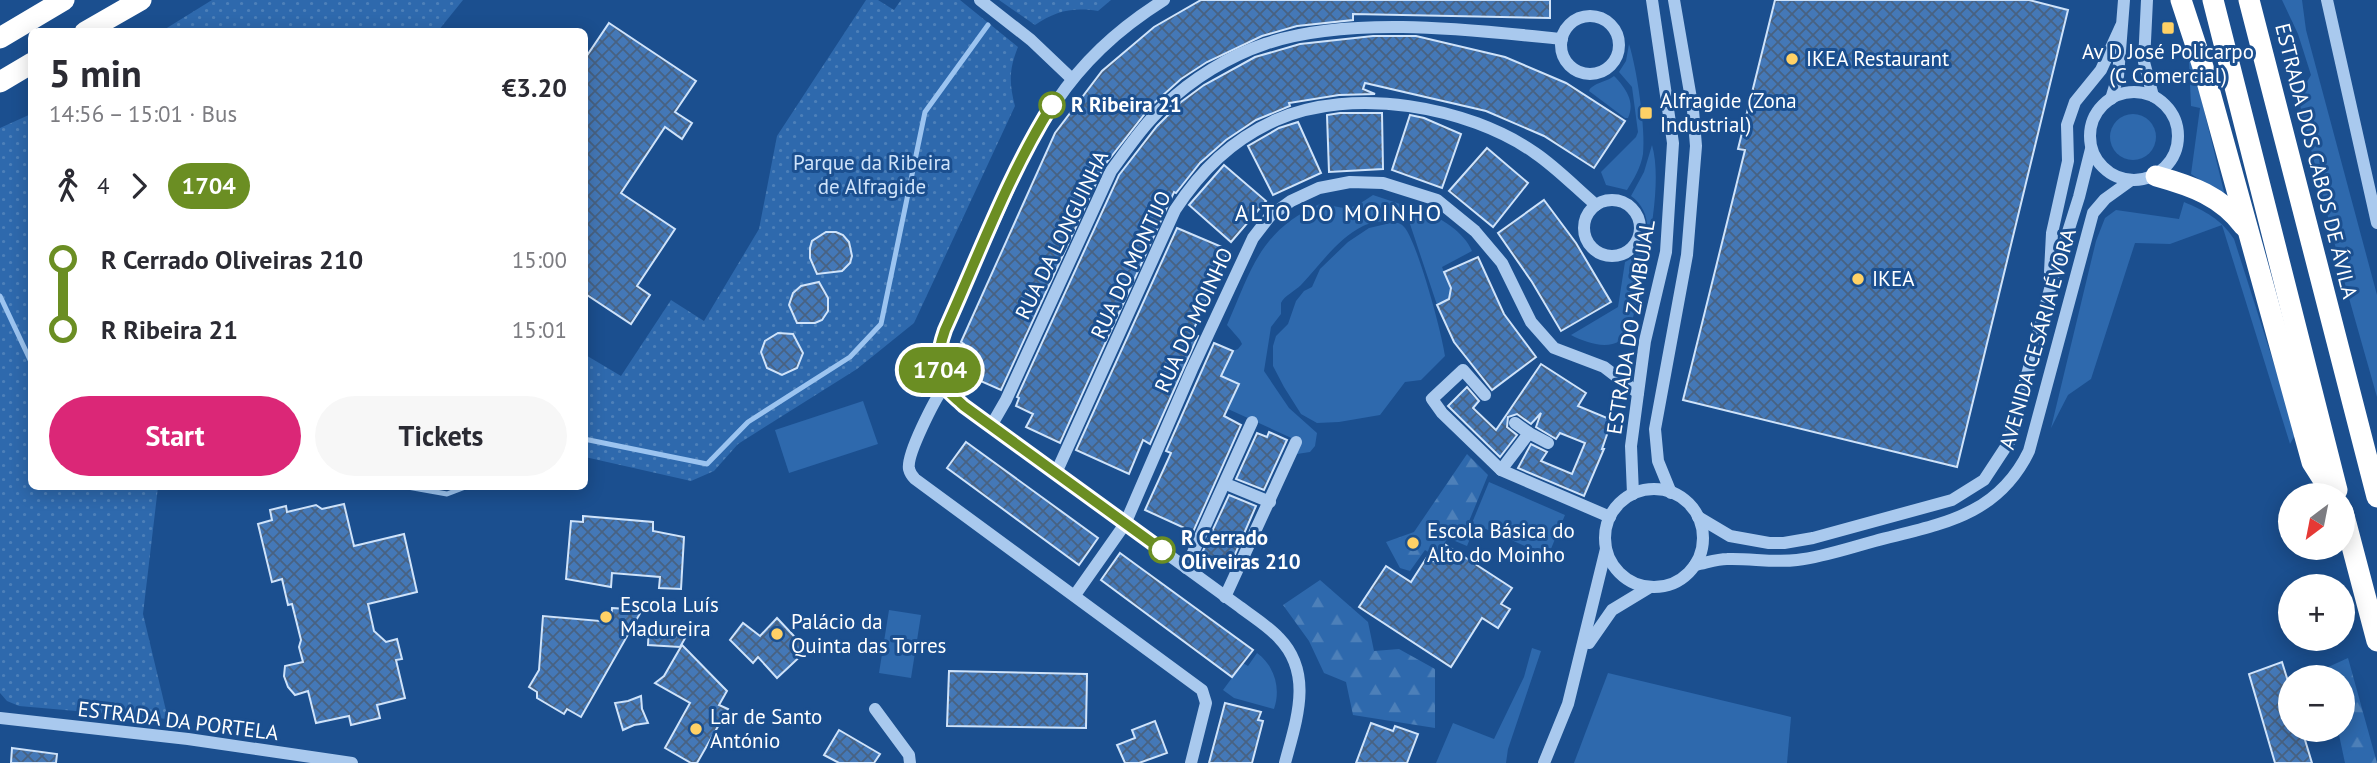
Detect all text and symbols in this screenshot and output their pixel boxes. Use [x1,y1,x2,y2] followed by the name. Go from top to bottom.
[2160,20,2176,36] marker: Av D José Policarpo (C Comercial)
[2269,20,2364,302] street label: ESTRADA DOS CABOS DE ÁVILA
[2082,38,2254,89] place label: Av D José Policarpo (C Comercial)
[1806,45,1949,72] place label: IKEA Restaurant
[49,48,142,97] text: 5 min
[1784,51,1800,67] marker: IKEA Restaurant
[502,71,567,104] text: €3.20
[1660,87,1797,138] place label: Alfragide (Zona Industrial)
[1071,91,1182,118] place label: R Ribeira 21
[1039,92,1065,118] marker: R Ribeira 21
[49,99,237,128] text: 14:56 – 15:01 · Bus
[1638,105,1654,121] marker: Alfragide (Zona Industrial)
[1009,145,1114,324] street label: RUA DA LONGUINHA
[793,149,951,200] park label: Parque da Ribeira de Alfragide
[49,167,87,205] icon: walk
[120,167,158,205] icon: forward
[182,170,236,201] text: 1704
[97,171,110,200] text: 4
[1084,186,1177,343] street label: RUA DO MONTIJO
[1235,198,1443,227] district label: ALTO DO MOINHO
[1600,218,1661,436] street label: ESTRADA DO ZAMBUJAL
[1993,225,2082,452] street label: AVENIDA CESÁRIA ÉVORA
[101,243,363,276] text: R Cerrado Oliveiras 210
[1148,243,1239,396] street label: RUA DO MOINHO
[512,245,567,274] text: 15:00
[1872,265,1915,292] place label: IKEA
[1850,271,1866,287] marker: IKEA
[101,313,238,346] text: R Ribeira 21
[512,315,567,344] text: 15:01
[891,347,989,393] line badge: 1704
[913,354,967,385] text: 1704
[49,396,301,476] button: Start
[315,396,567,476] button: Tickets
[2278,483,2356,560] north arrow
[2278,483,2355,742] map controls
[1427,517,1575,568] place label: Escola Básica do Alto do Moinho
[1181,524,1301,575] place label: R Cerrado Oliveiras 210
[1405,535,1421,551] marker: Escola Básica do Alto do Moinho
[1149,537,1175,563] marker: R Cerrado Oliveiras 210
[2278,574,2355,651] button: +
[620,591,719,642] place label: Escola Luís Madureira
[791,608,946,659] place label: Palácio da Quinta das Torres
[598,609,614,625] marker: Escola Luís Madureira
[769,626,785,642] marker: Palácio da Quinta das Torres
[2278,665,2355,742] button: −
[76,695,281,746] street label: ESTRADA DA PORTELA
[710,703,822,754] place label: Lar de Santo António
[688,721,704,737] marker: Lar de Santo António

